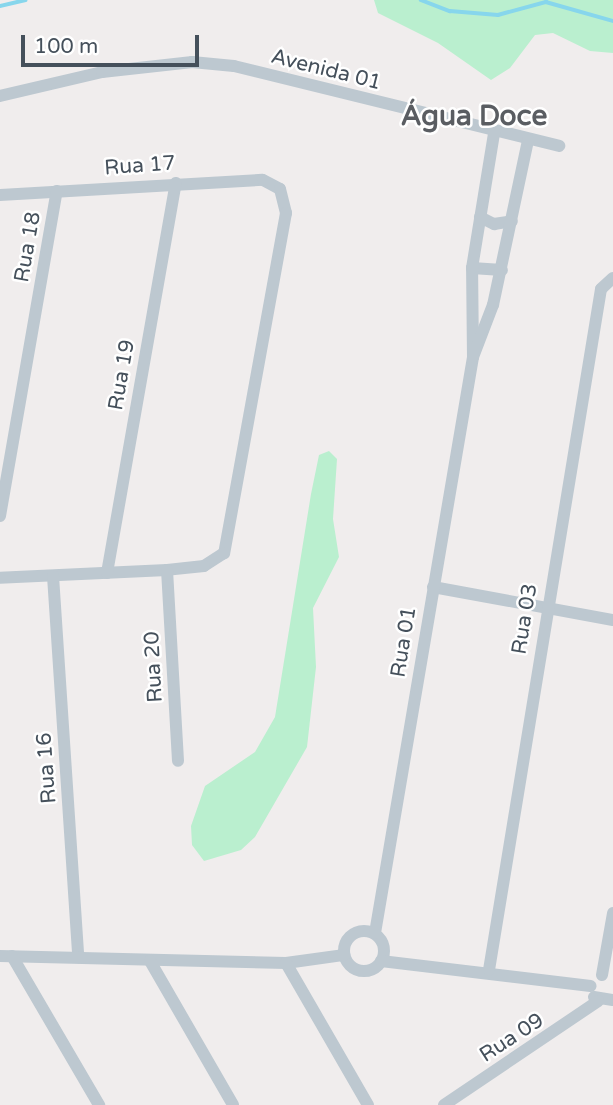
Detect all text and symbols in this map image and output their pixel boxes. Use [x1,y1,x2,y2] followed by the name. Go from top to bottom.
[24,21,203,65] scale bar
[34,34,98,59] text: 100 m
[268,44,384,96] street label: Avenida 01
[401,99,547,133] district label: Água Doce
[104,151,176,181] street label: Rua 17
[9,210,47,284] street label: Rua 18
[103,338,141,412] street label: Rua 19
[507,582,543,656] street label: Rua 03
[386,605,422,679] street label: Rua 01
[140,631,168,703] street label: Rua 20
[32,732,62,804] street label: Rua 16
[475,1008,549,1068] street label: Rua 09

